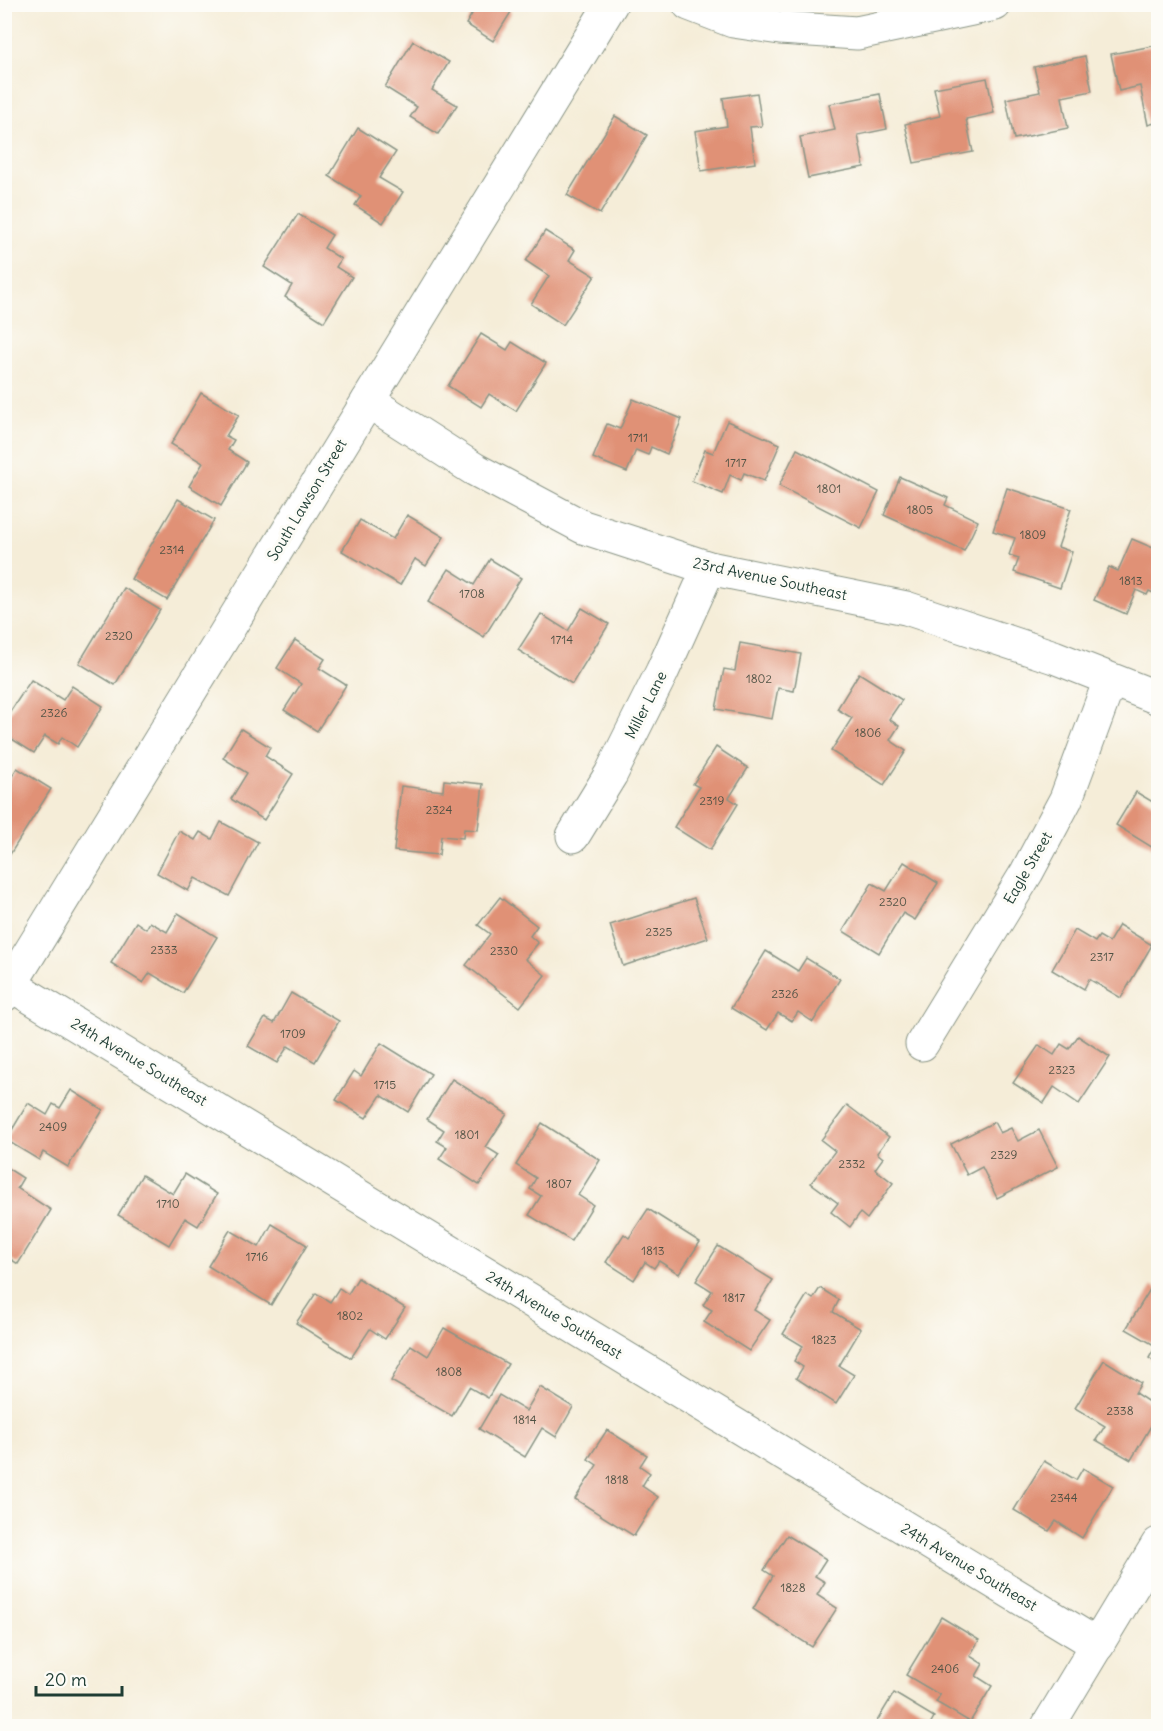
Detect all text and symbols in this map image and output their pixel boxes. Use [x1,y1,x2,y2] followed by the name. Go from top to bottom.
[628,430,648,445] house number: 1711
[263,435,350,564] street label: South Lawson Street
[725,455,747,470] house number: 1717
[817,481,841,496] house number: 1801
[907,502,933,517] house number: 1805
[1020,527,1046,542] house number: 1809
[160,542,185,557] house number: 2314
[691,553,849,604] street label: 23rd Avenue Southeast
[1119,573,1143,588] house number: 1813
[459,586,485,601] house number: 1708
[105,628,133,643] house number: 2320
[551,632,573,647] house number: 1714
[620,668,671,742] street label: Miller Lane
[746,671,772,686] house number: 1802
[41,705,68,720] house number: 2326
[855,725,881,740] house number: 1806
[700,793,725,808] house number: 2319
[426,802,452,817] house number: 2324
[999,828,1056,907] street label: Eagle Street
[879,894,907,909] house number: 2320
[646,924,673,939] house number: 2325
[150,942,178,957] house number: 2333
[490,943,518,958] house number: 2330
[1090,949,1114,964] house number: 2317
[772,986,799,1001] house number: 2326
[68,1013,211,1110] street label: 24th Avenue Southeast
[280,1026,306,1041] house number: 1709
[1049,1062,1076,1077] house number: 2323
[374,1077,396,1092] house number: 1715
[39,1119,67,1134] house number: 2409
[455,1127,479,1142] house number: 1801
[991,1147,1018,1162] house number: 2329
[839,1156,866,1171] house number: 2332
[546,1176,572,1191] house number: 1807
[156,1196,180,1211] house number: 1710
[641,1243,665,1258] house number: 1813
[246,1249,268,1264] house number: 1716
[483,1266,626,1363] street label: 24th Avenue Southeast
[723,1290,745,1305] house number: 1817
[337,1308,363,1323] house number: 1802
[811,1332,837,1347] house number: 1823
[436,1364,462,1379] house number: 1808
[1106,1403,1134,1418] house number: 2338
[513,1412,537,1427] house number: 1814
[605,1472,629,1487] house number: 1818
[1050,1490,1078,1505] house number: 2344
[898,1518,1041,1615] street label: 24th Avenue Southeast
[780,1580,806,1595] house number: 1828
[36,1659,122,1697] scale bar
[931,1661,959,1676] house number: 2406
[45,1668,87,1691] text: 20 m

